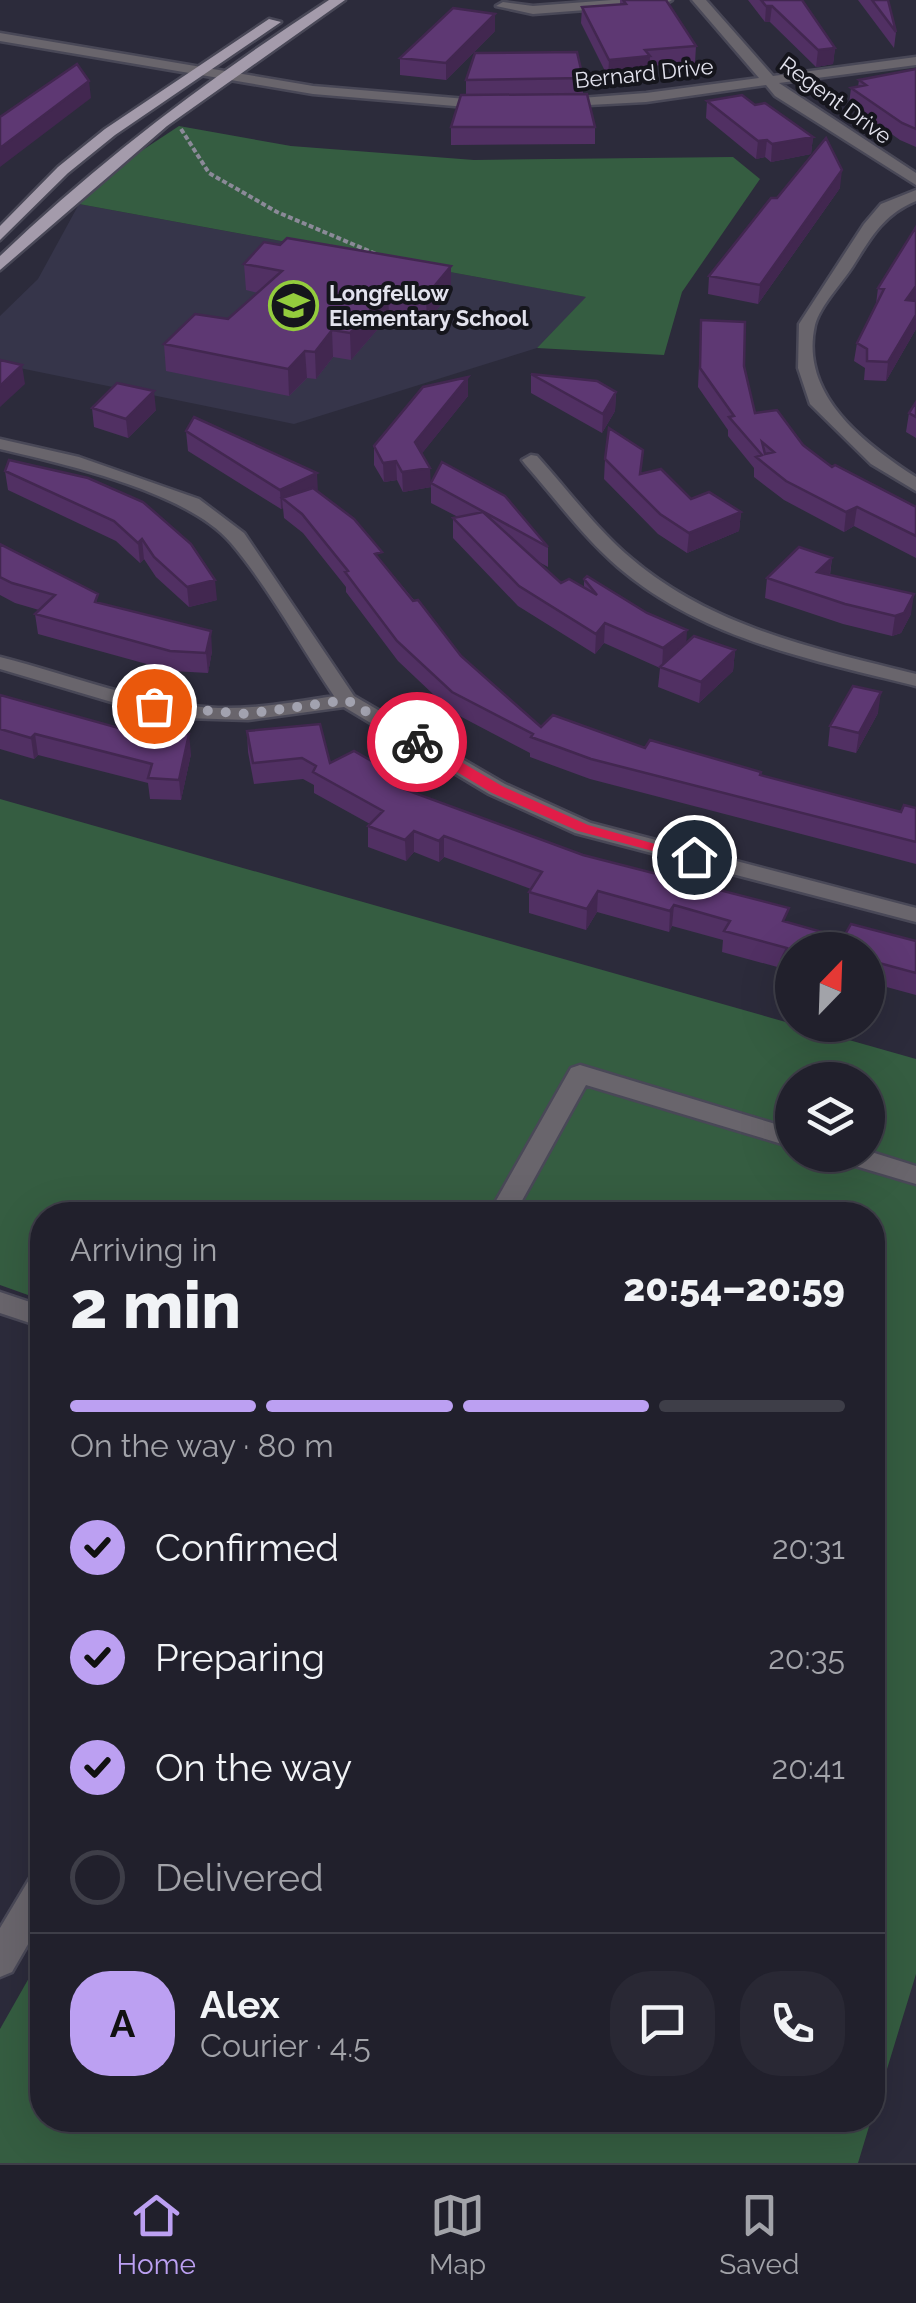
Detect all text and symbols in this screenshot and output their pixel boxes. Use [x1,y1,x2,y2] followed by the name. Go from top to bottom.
[775,51,897,149] street label: Regent Drive
[573,53,715,93] street label: Bernard Drive
[268,280,320,332] school or university icon: Longfellow Elementary School
[329,280,530,331] place label: Longfellow Elementary School
[112,664,197,749] pin
[127,679,182,734] icon: bag
[367,692,467,792] courier
[390,715,445,770] icon: bike
[652,815,737,900] pin
[667,830,722,885] icon: home
[775,932,885,1042] north arrow
[775,932,885,1172] map controls
[775,1062,885,1172] button: layers
[70,1231,217,1268] text: Arriving in
[623,1265,845,1310] text: 20:54–20:59
[70,1267,241,1343] text: 2 min
[70,1427,334,1464] text: On the way · 80 m
[70,1520,125,1575] icon: check
[155,1525,339,1570] text: Confirmed
[772,1529,845,1566] text: 20:31
[70,1630,125,1685] icon: check
[155,1635,325,1680] text: Preparing
[768,1639,845,1676] text: 20:35
[70,1740,125,1795] icon: check
[155,1745,352,1790] text: On the way
[772,1749,845,1786] text: 20:41
[155,1855,324,1900] text: Delivered
[610,1971,715,2076] button: chat
[740,1971,845,2076] button: phone
[200,1982,280,2027] text: Alex
[110,2001,135,2046] text: A
[200,2027,371,2064] text: Courier · 4.5
[117,2188,196,2281] tab: Home
[429,2188,486,2281] tab: Map
[719,2188,799,2281] tab: Saved

